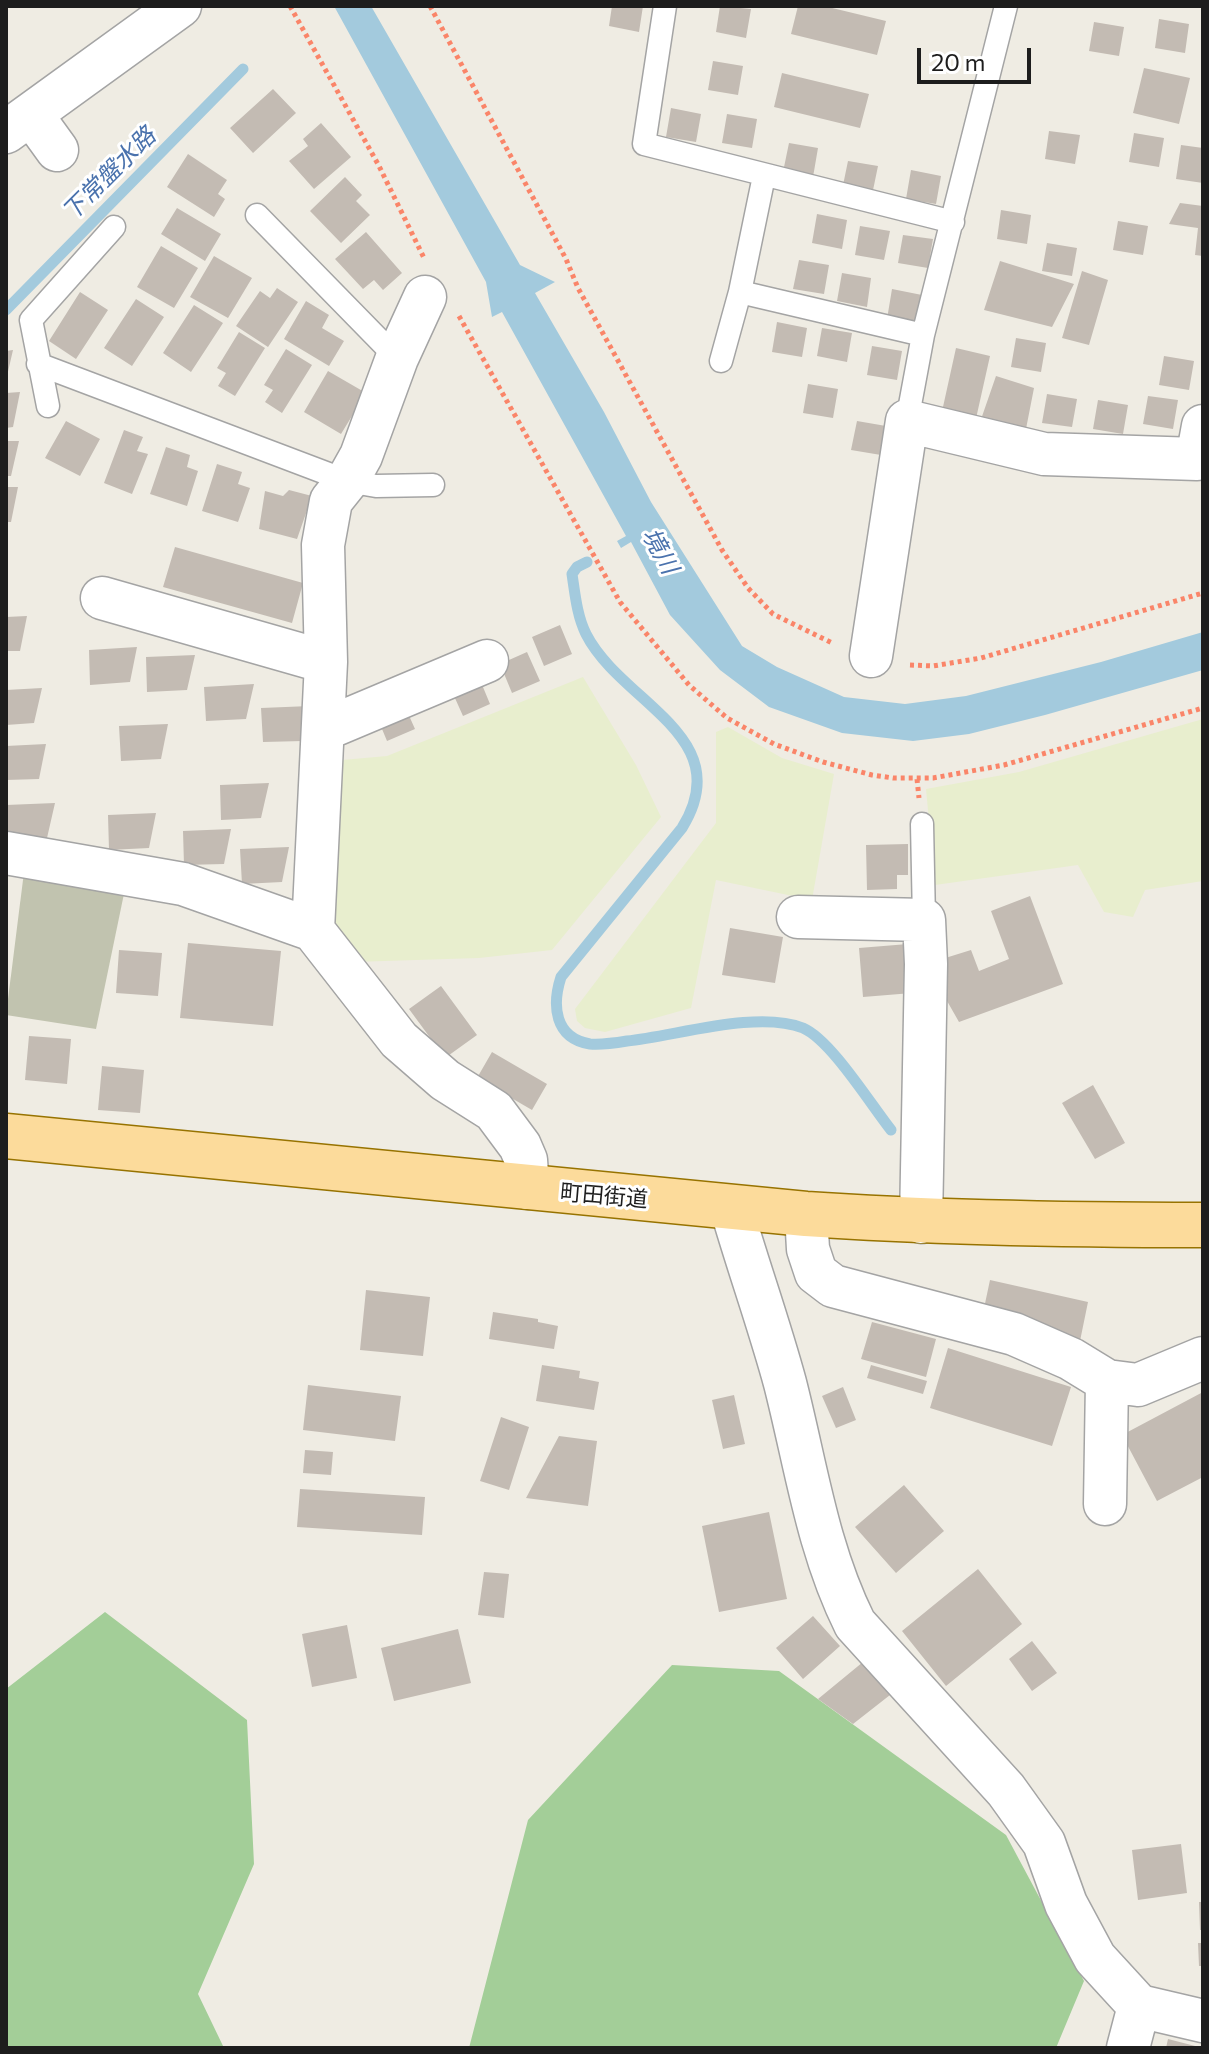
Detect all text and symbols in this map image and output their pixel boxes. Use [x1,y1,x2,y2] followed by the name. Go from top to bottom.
[921,32,1035,82] scale bar
[931,47,985,76] text: 20 m
[56,121,162,227] water label: 下常盤水路
[636,523,684,579] water label: 境川
[559,1179,649,1213] street label: 町田街道

